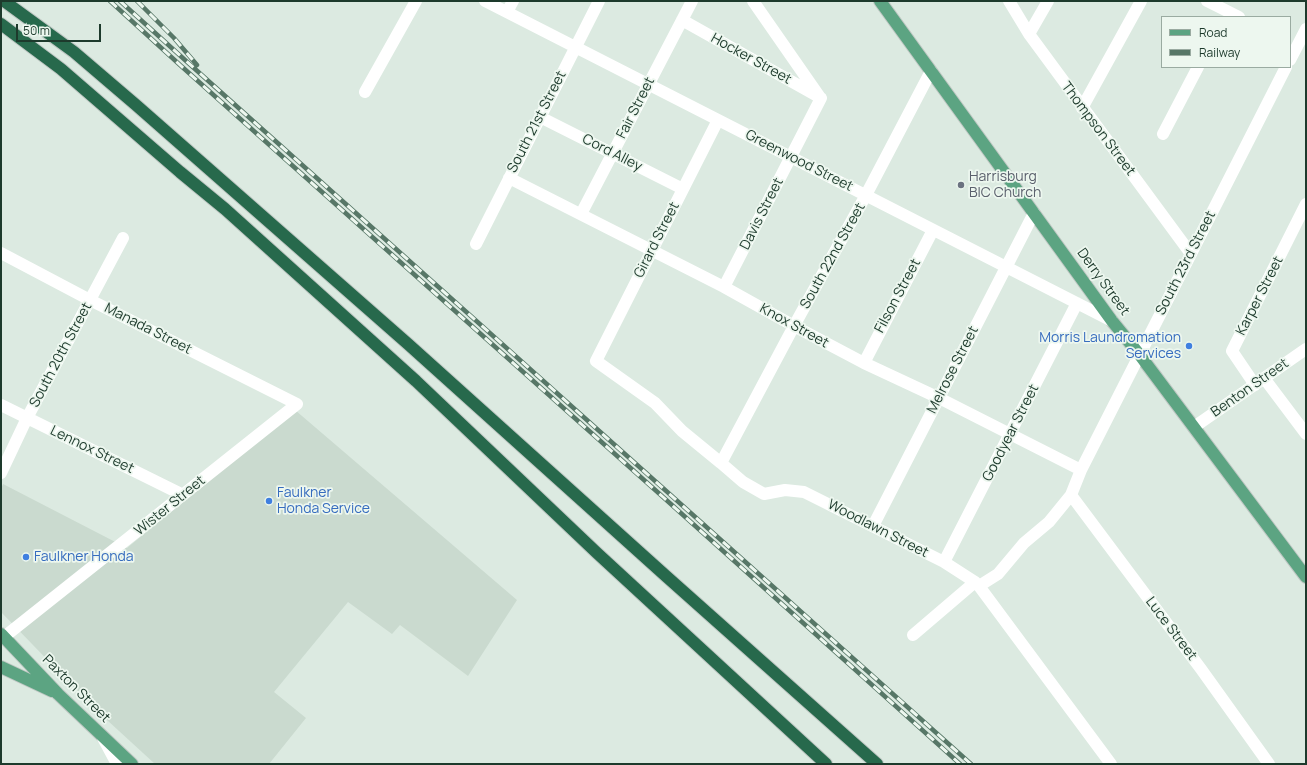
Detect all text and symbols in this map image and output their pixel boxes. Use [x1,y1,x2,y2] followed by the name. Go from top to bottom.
[18,16,103,42] scale bar
[1161,16,1291,68] legend
[23,22,50,39] text: 50 m
[1199,24,1227,41] text: Road
[708,30,794,88] street label: Hocker Street
[1199,44,1240,61] text: Railway
[504,68,570,176] street label: South 21st Street
[613,74,659,142] street label: Fair Street
[1057,79,1139,179] street label: Thompson Street
[742,127,856,195] street label: Greenwood Street
[579,131,645,175] street label: Cord Alley
[969,169,1041,202] place label: Harrisburg BIC Church
[737,175,787,253] street label: Davis Street
[956,180,966,190] marker: Harrisburg BIC Church
[631,199,683,281] street label: Girard Street
[797,200,869,312] street label: South 22nd Street
[1152,208,1220,318] street label: South 23rd Street
[1073,245,1133,319] street label: Derry Street
[1233,254,1287,338] street label: Karper Street
[871,256,925,336] street label: Filson Street
[26,300,96,410] street label: South 20th Street
[102,300,194,358] street label: Manada Street
[757,300,831,352] street label: Knox Street
[924,324,982,416] street label: Melrose Street
[1039,330,1181,362] place label: Morris Laundromation Services
[1184,341,1194,351] marker: Morris Laundromation Services
[1208,355,1292,421] street label: Benton Street
[979,382,1043,484] street label: Goodyear Street
[47,422,137,478] street label: Lennox Street
[131,472,209,540] street label: Wister Street
[277,485,370,518] place label: Faulkner Honda Service
[264,496,274,506] marker: Faulkner Honda Service
[825,496,931,562] street label: Woodlawn Street
[34,549,134,565] place label: Faulkner Honda
[21,552,31,562] marker: Faulkner Honda
[1142,594,1200,664] street label: Luce Street
[39,652,113,726] street label: Paxton Street

